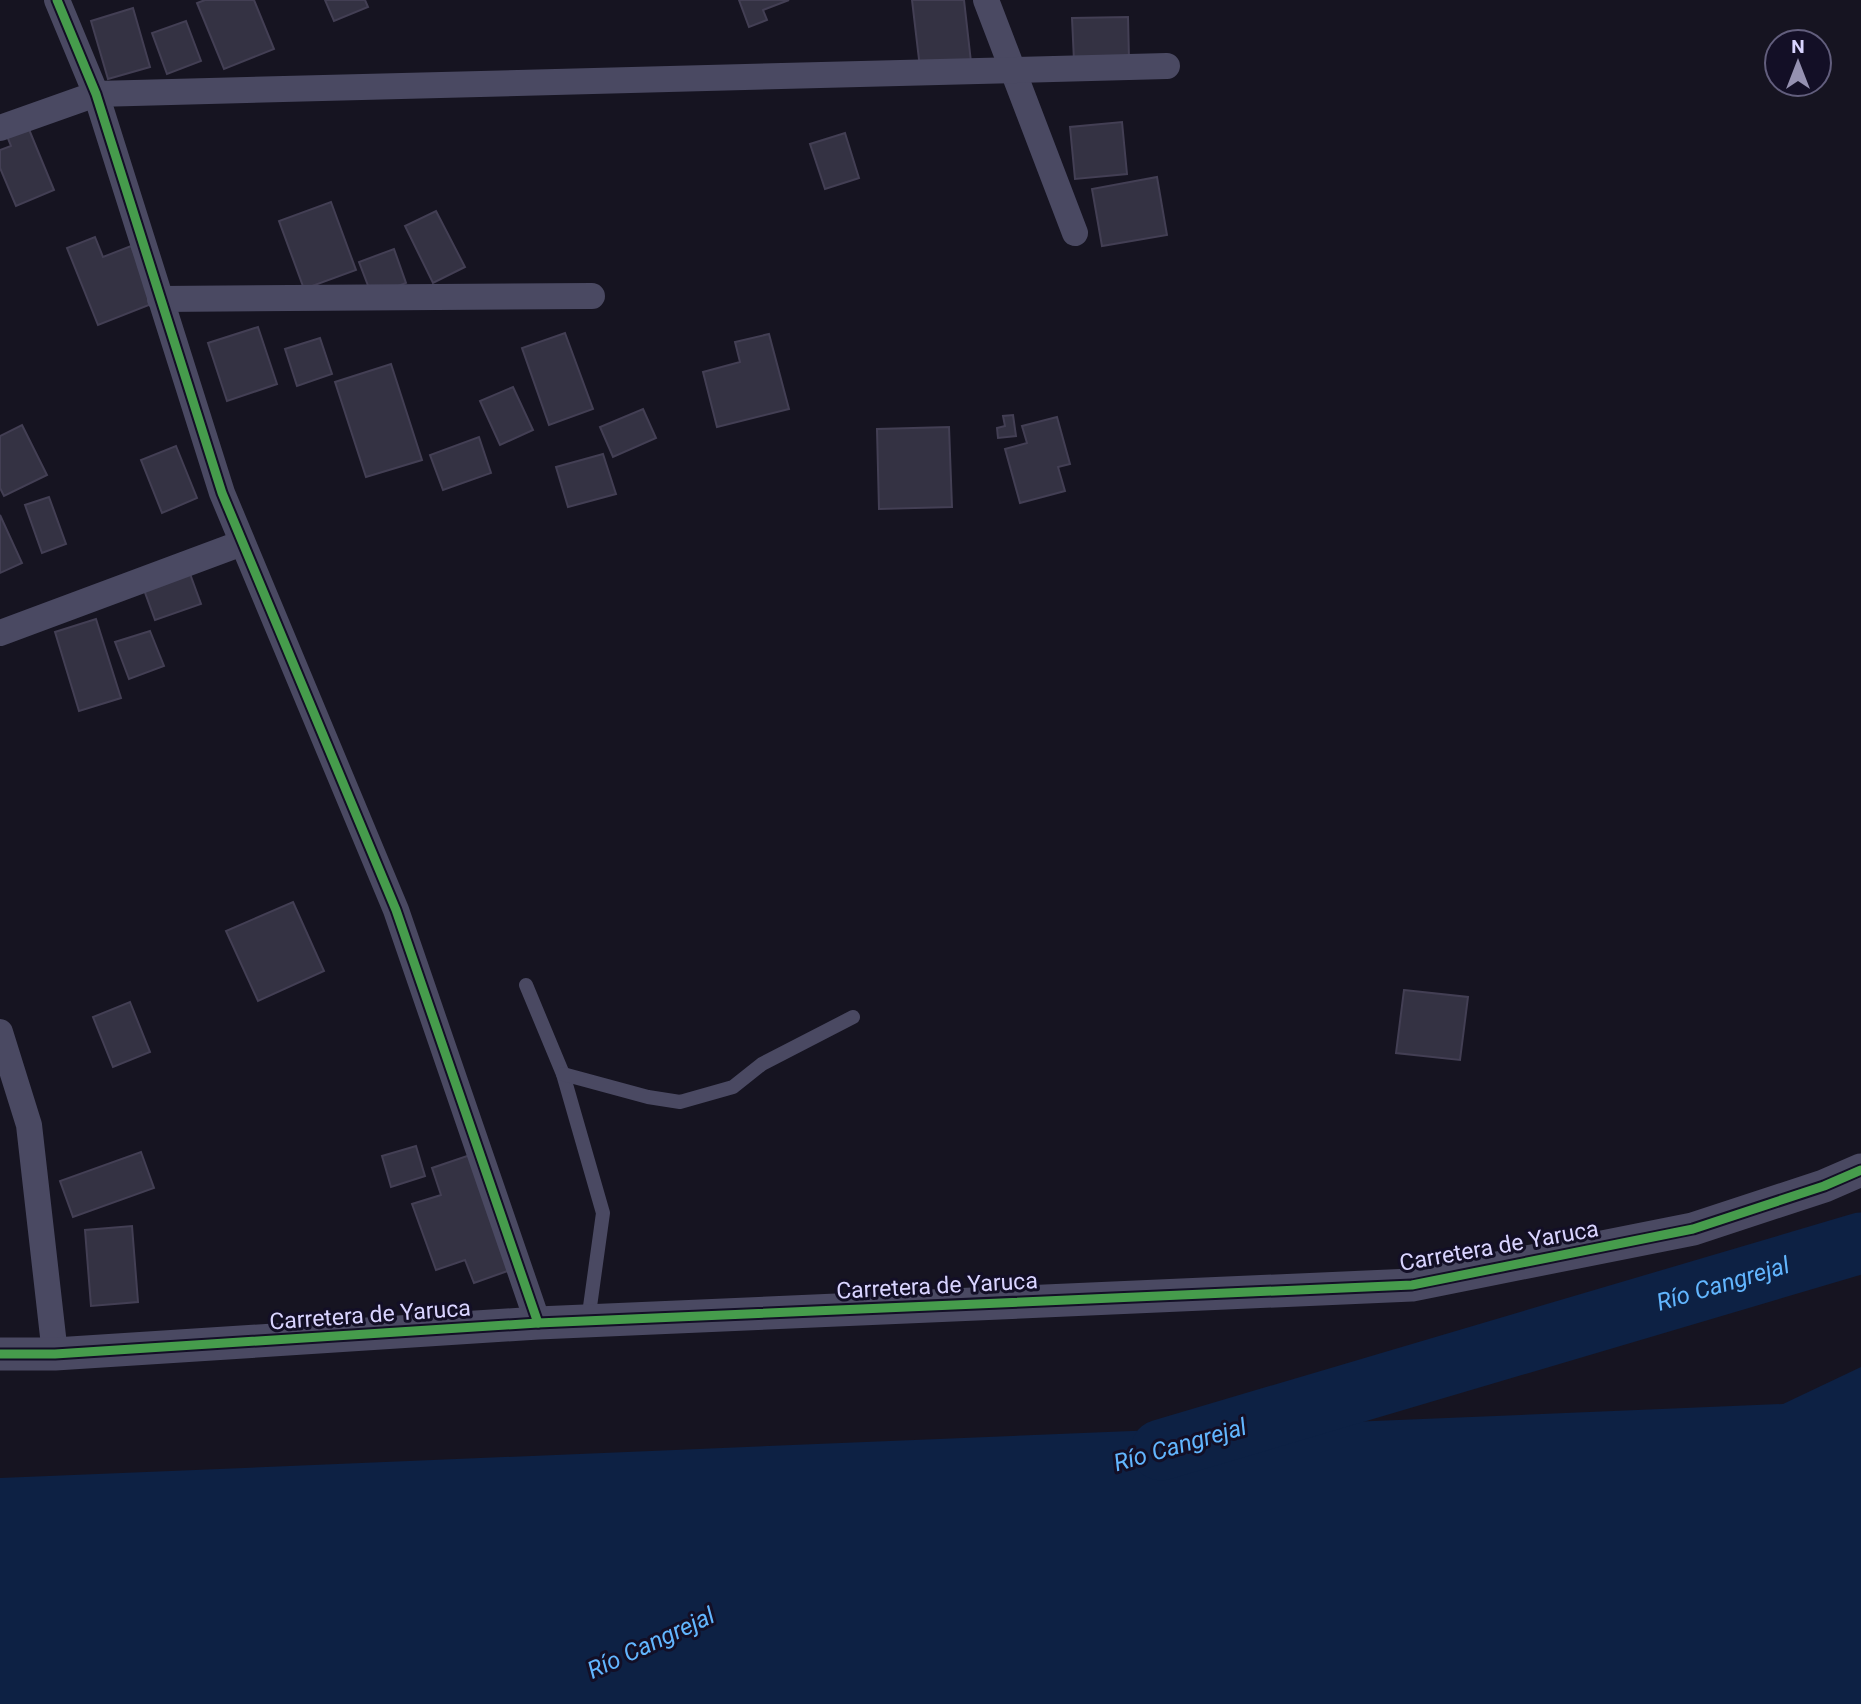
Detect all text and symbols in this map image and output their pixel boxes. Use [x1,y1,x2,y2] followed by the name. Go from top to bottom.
[1763,28,1833,98] north arrow
[1791,35,1805,58] text: N
[1397,1215,1601,1277] street label: Carretera de Yaruca
[1653,1251,1793,1317] water label: Río Cangrejal
[836,1267,1038,1305] street label: Carretera de Yaruca
[268,1294,472,1336] street label: Carretera de Yaruca
[1110,1413,1250,1477] water label: Río Cangrejal
[583,1601,719,1685] water label: Río Cangrejal

